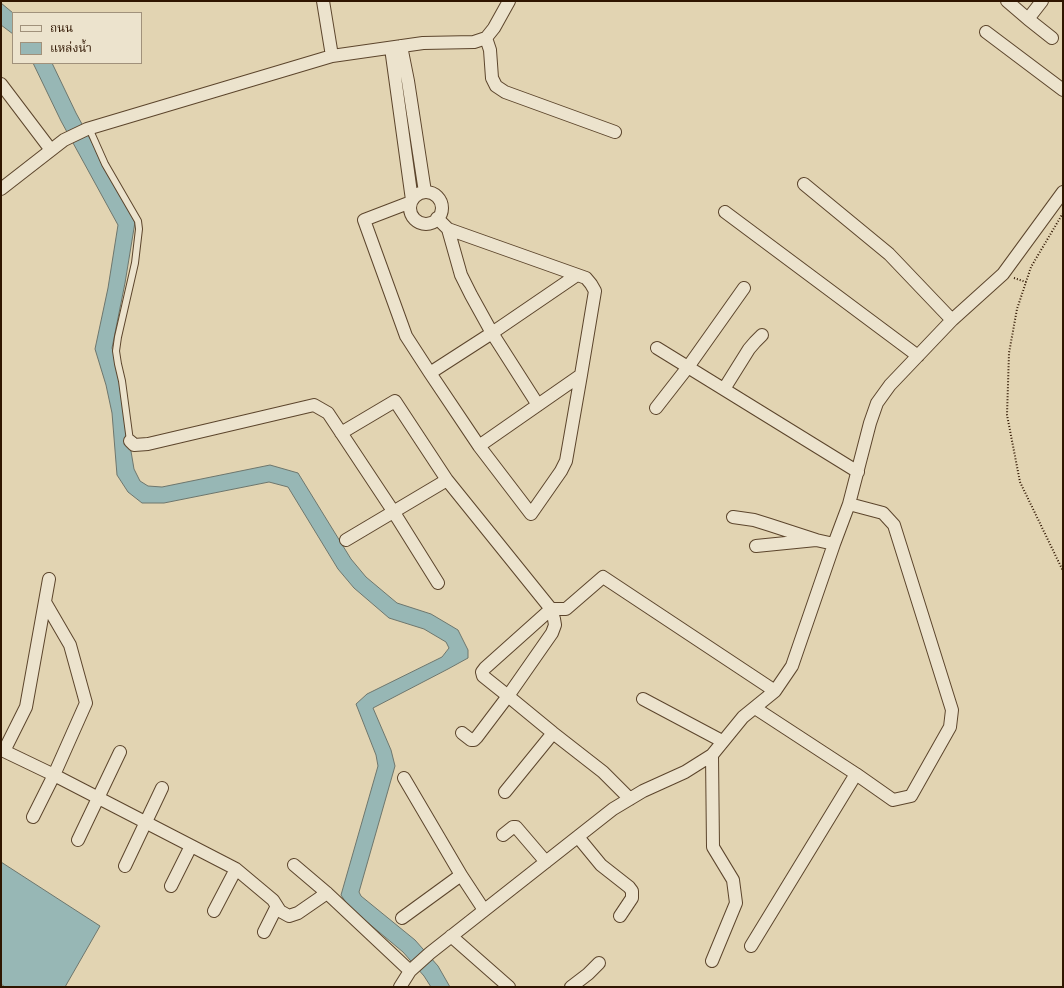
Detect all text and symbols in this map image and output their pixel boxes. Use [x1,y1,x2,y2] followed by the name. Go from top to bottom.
[12,12,142,64] legend
[50,20,73,36] text: ถนน
[50,40,92,56] text: แหล่งน้ำ

